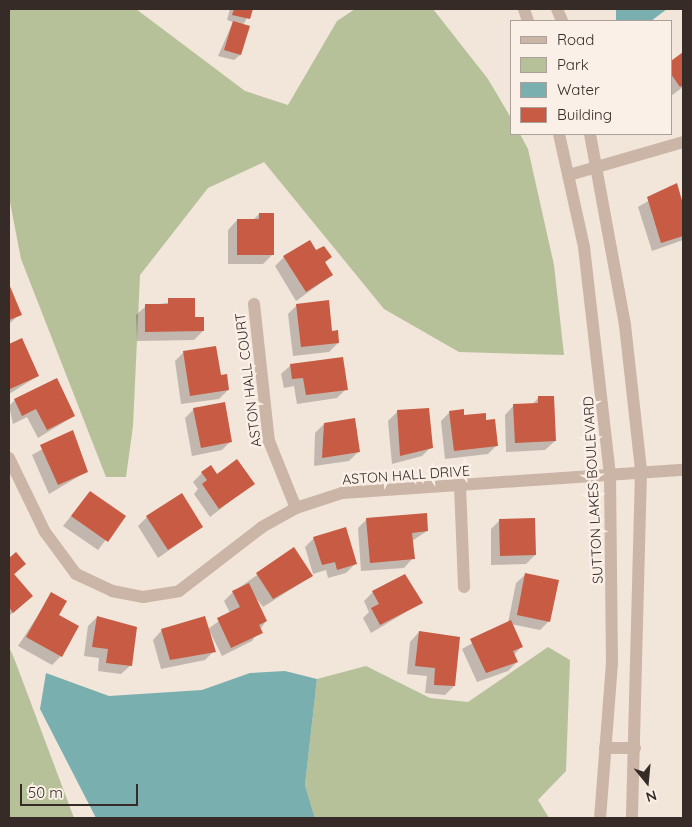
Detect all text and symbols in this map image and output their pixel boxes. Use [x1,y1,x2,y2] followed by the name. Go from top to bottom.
[510,20,672,135] legend
[557,30,594,49] text: Road
[557,55,589,74] text: Park
[557,80,600,99] text: Water
[557,105,612,124] text: Building
[231,312,265,448] street label: ASTON HALL COURT
[580,396,606,584] street label: SUTTON LAKES BOULEVARD
[342,462,470,488] street label: ASTON HALL DRIVE
[622,757,672,807] north arrow
[22,774,140,806] scale bar
[28,783,63,802] text: 50 m
[644,786,659,806] text: N

